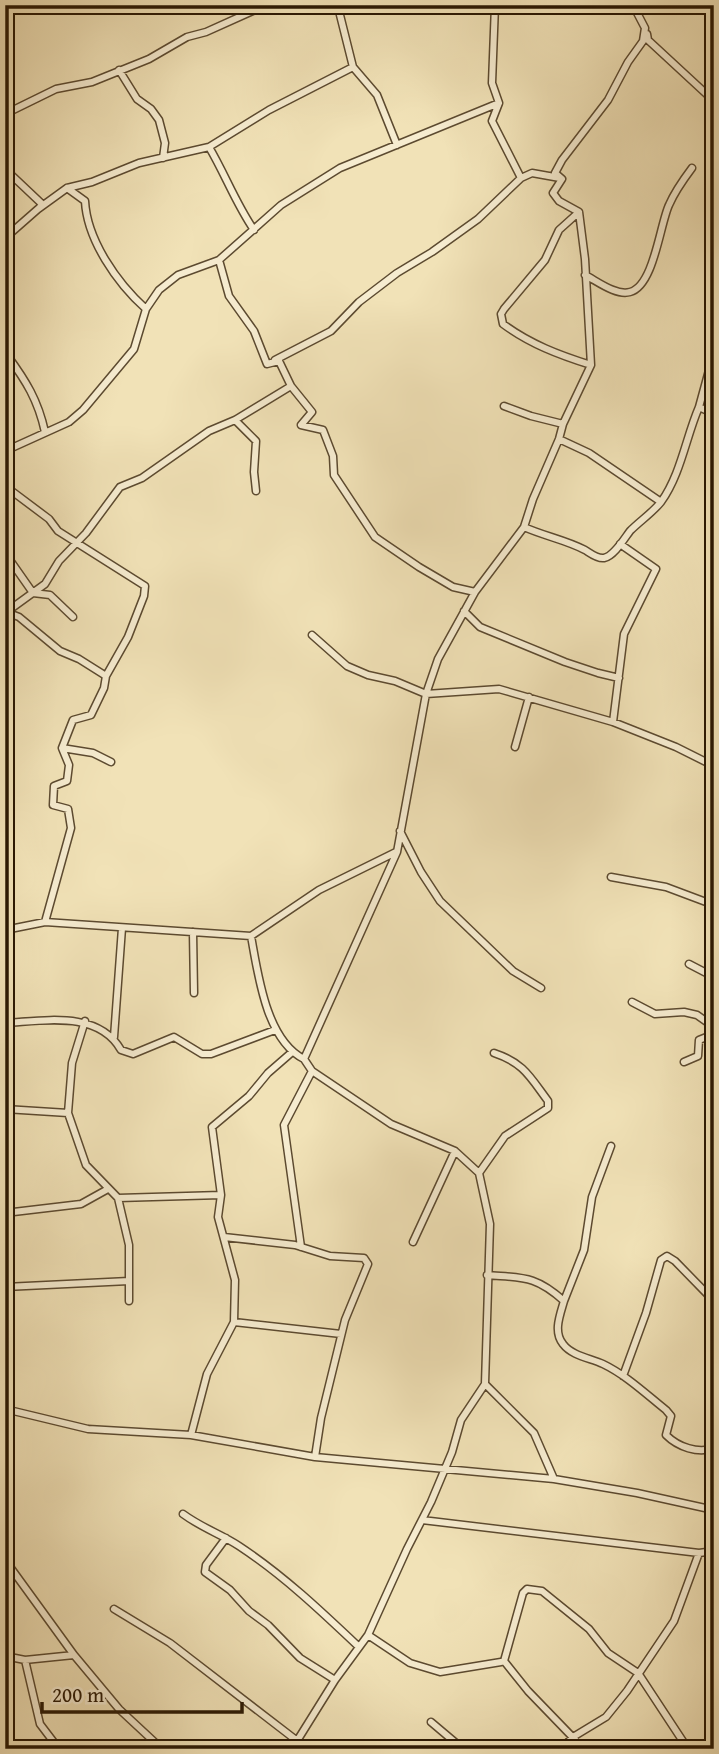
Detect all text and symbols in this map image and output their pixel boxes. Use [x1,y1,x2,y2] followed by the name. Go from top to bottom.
[42,1670,242,1714] scale bar
[52,1679,104,1710] text: 200 m

